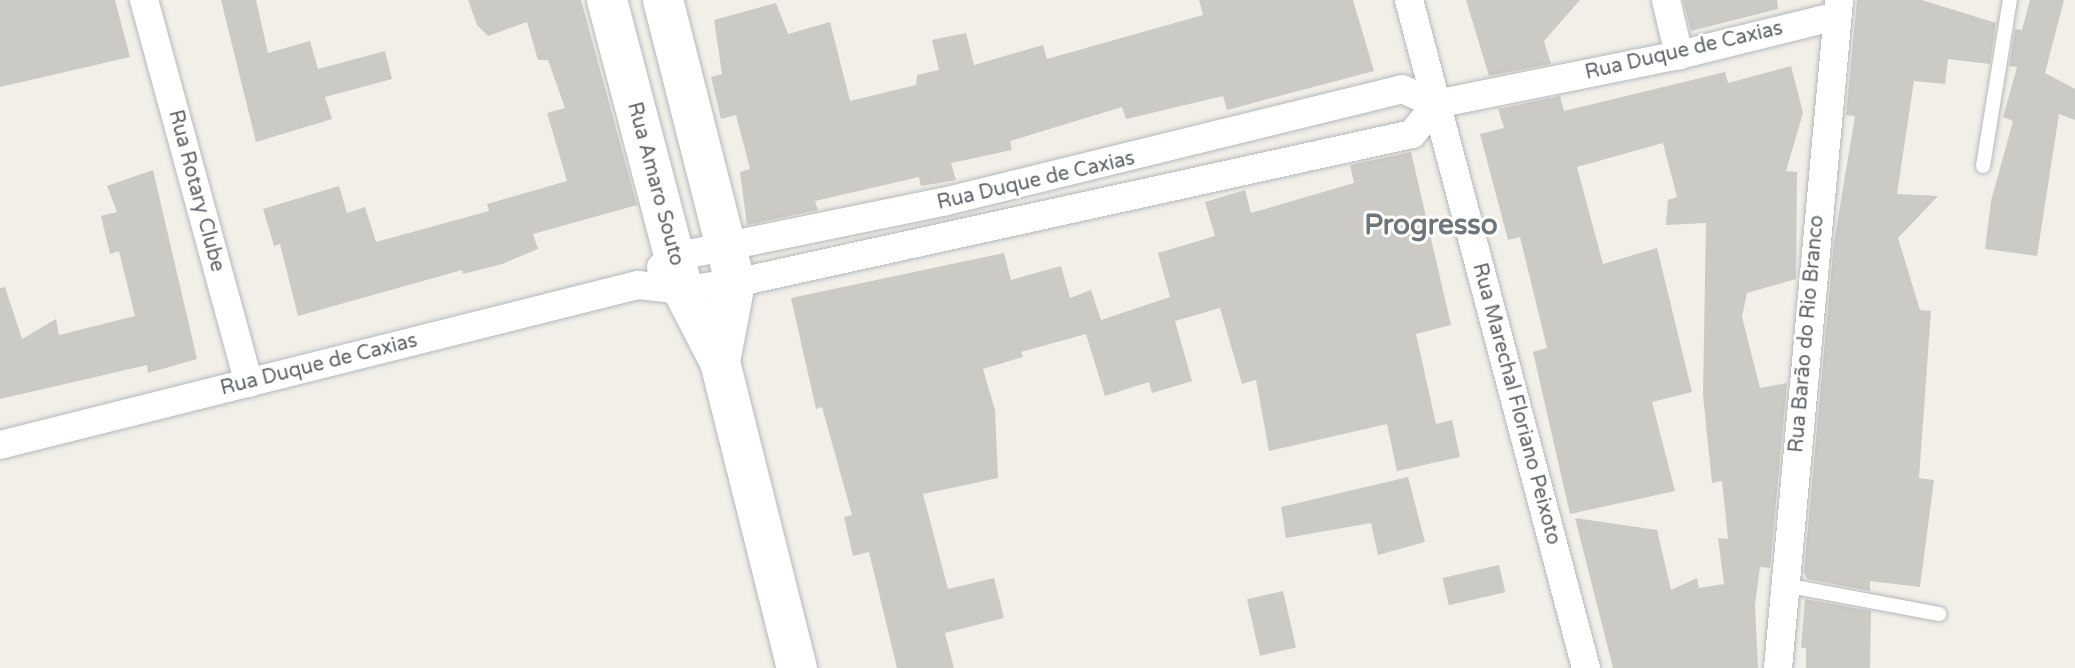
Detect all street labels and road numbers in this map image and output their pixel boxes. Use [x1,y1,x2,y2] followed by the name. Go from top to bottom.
[1583,17,1785,85] street label: Rua Duque de Caxias
[622,100,688,268] street label: Rua Amaro Souto
[163,107,229,275] street label: Rua Rotary Clube
[935,147,1137,215] street label: Rua Duque de Caxias
[1785,214,1829,454] street label: Rua Barão do Rio Branco
[1467,260,1565,548] street label: Rua Marechal Floriano Peixoto
[218,329,420,401] street label: Rua Duque de Caxias

